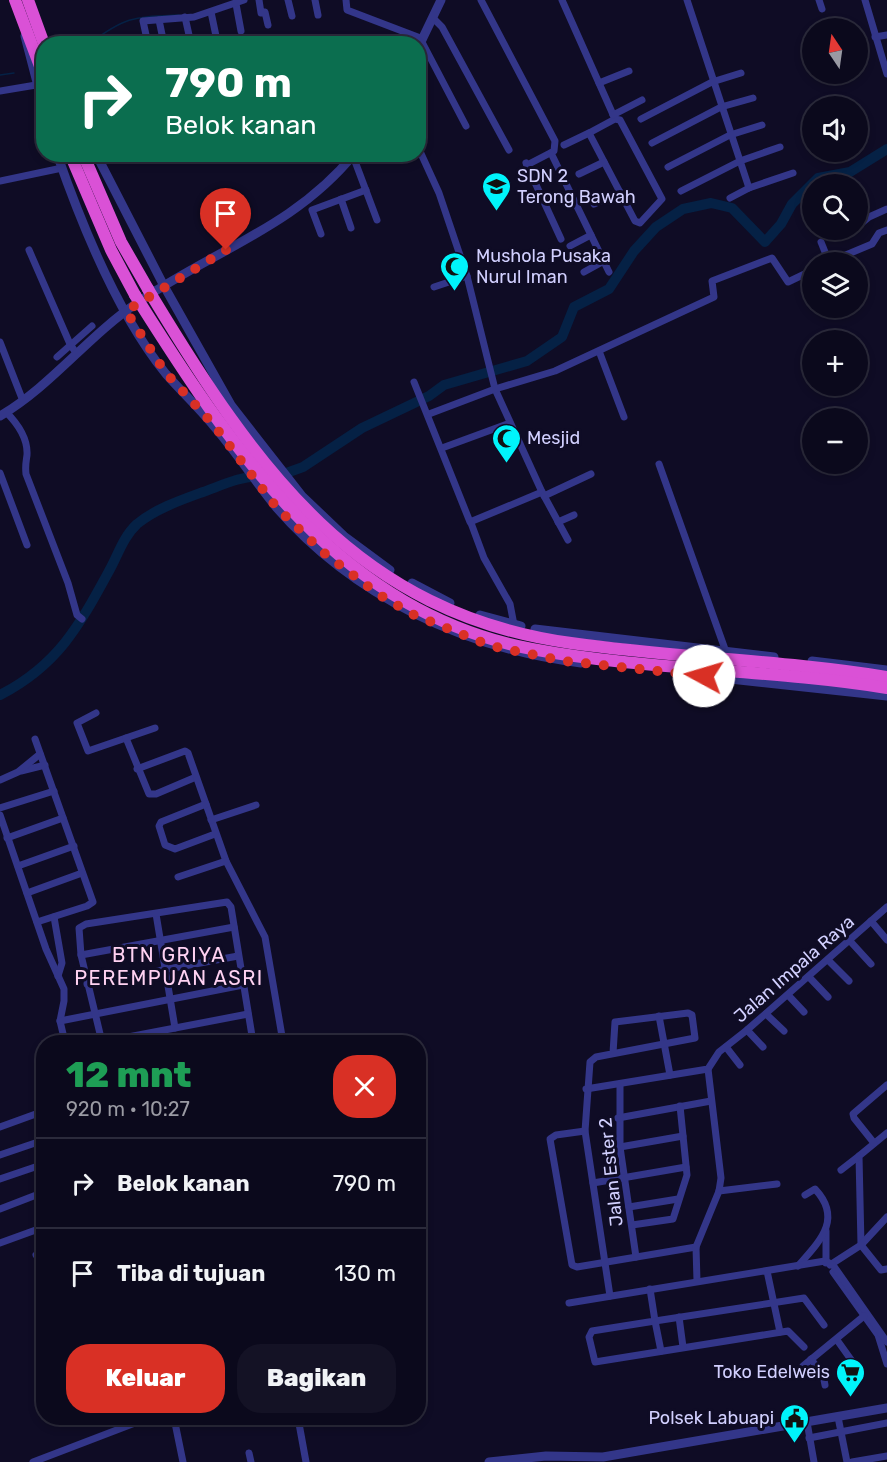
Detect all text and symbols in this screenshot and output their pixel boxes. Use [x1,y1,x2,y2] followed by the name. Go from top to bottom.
[802,18,868,84] north arrow
[802,18,868,474] map controls
[165,58,292,108] text: 790 m
[66,60,144,138] icon: right
[802,96,868,162] button: sound
[165,109,317,141] text: Belok kanan
[517,165,636,208] place label: SDN 2 Terong Bawah
[480,170,512,212] school or university icon: SDN 2 Terong Bawah
[802,174,868,240] button: search
[200,188,251,250] pin
[209,197,242,230] icon: arrive
[476,245,611,288] place label: Mushola Pusaka Nurul Iman
[439,250,471,292] mosque icon: Mushola Pusaka Nurul Iman
[802,252,868,318] button: layers
[802,330,868,396] button: +
[802,408,868,474] button: −
[490,422,522,464] mosque icon: Mesjid
[527,427,580,449] place label: Mesjid
[672,644,736,708] position arrow
[729,911,859,1027] street label: Jalan Impala Raya
[74,943,264,990] district label: BTN GRIYA PEREMPUAN ASRI
[66,1053,191,1096] text: 12 mnt
[333,1055,396,1118] button: close
[66,1097,190,1121] text: 920 m · 10:27
[594,1116,628,1228] street label: Jalan Ester 2
[66,1167,99,1200] icon: right
[117,1170,250,1197] text: Belok kanan
[333,1170,396,1197] text: 790 m
[66,1257,99,1290] icon: arrive
[117,1260,265,1287] text: Tiba di tujuan
[334,1260,396,1287] text: 130 m
[66,1344,225,1413] button: Keluar
[237,1344,396,1413] button: Bagikan
[835,1356,867,1398] supermarket icon: Toko Edelweis
[714,1361,830,1383] place label: Toko Edelweis
[779,1402,811,1444] public building icon: Polsek Labuapi
[648,1407,774,1429] place label: Polsek Labuapi

